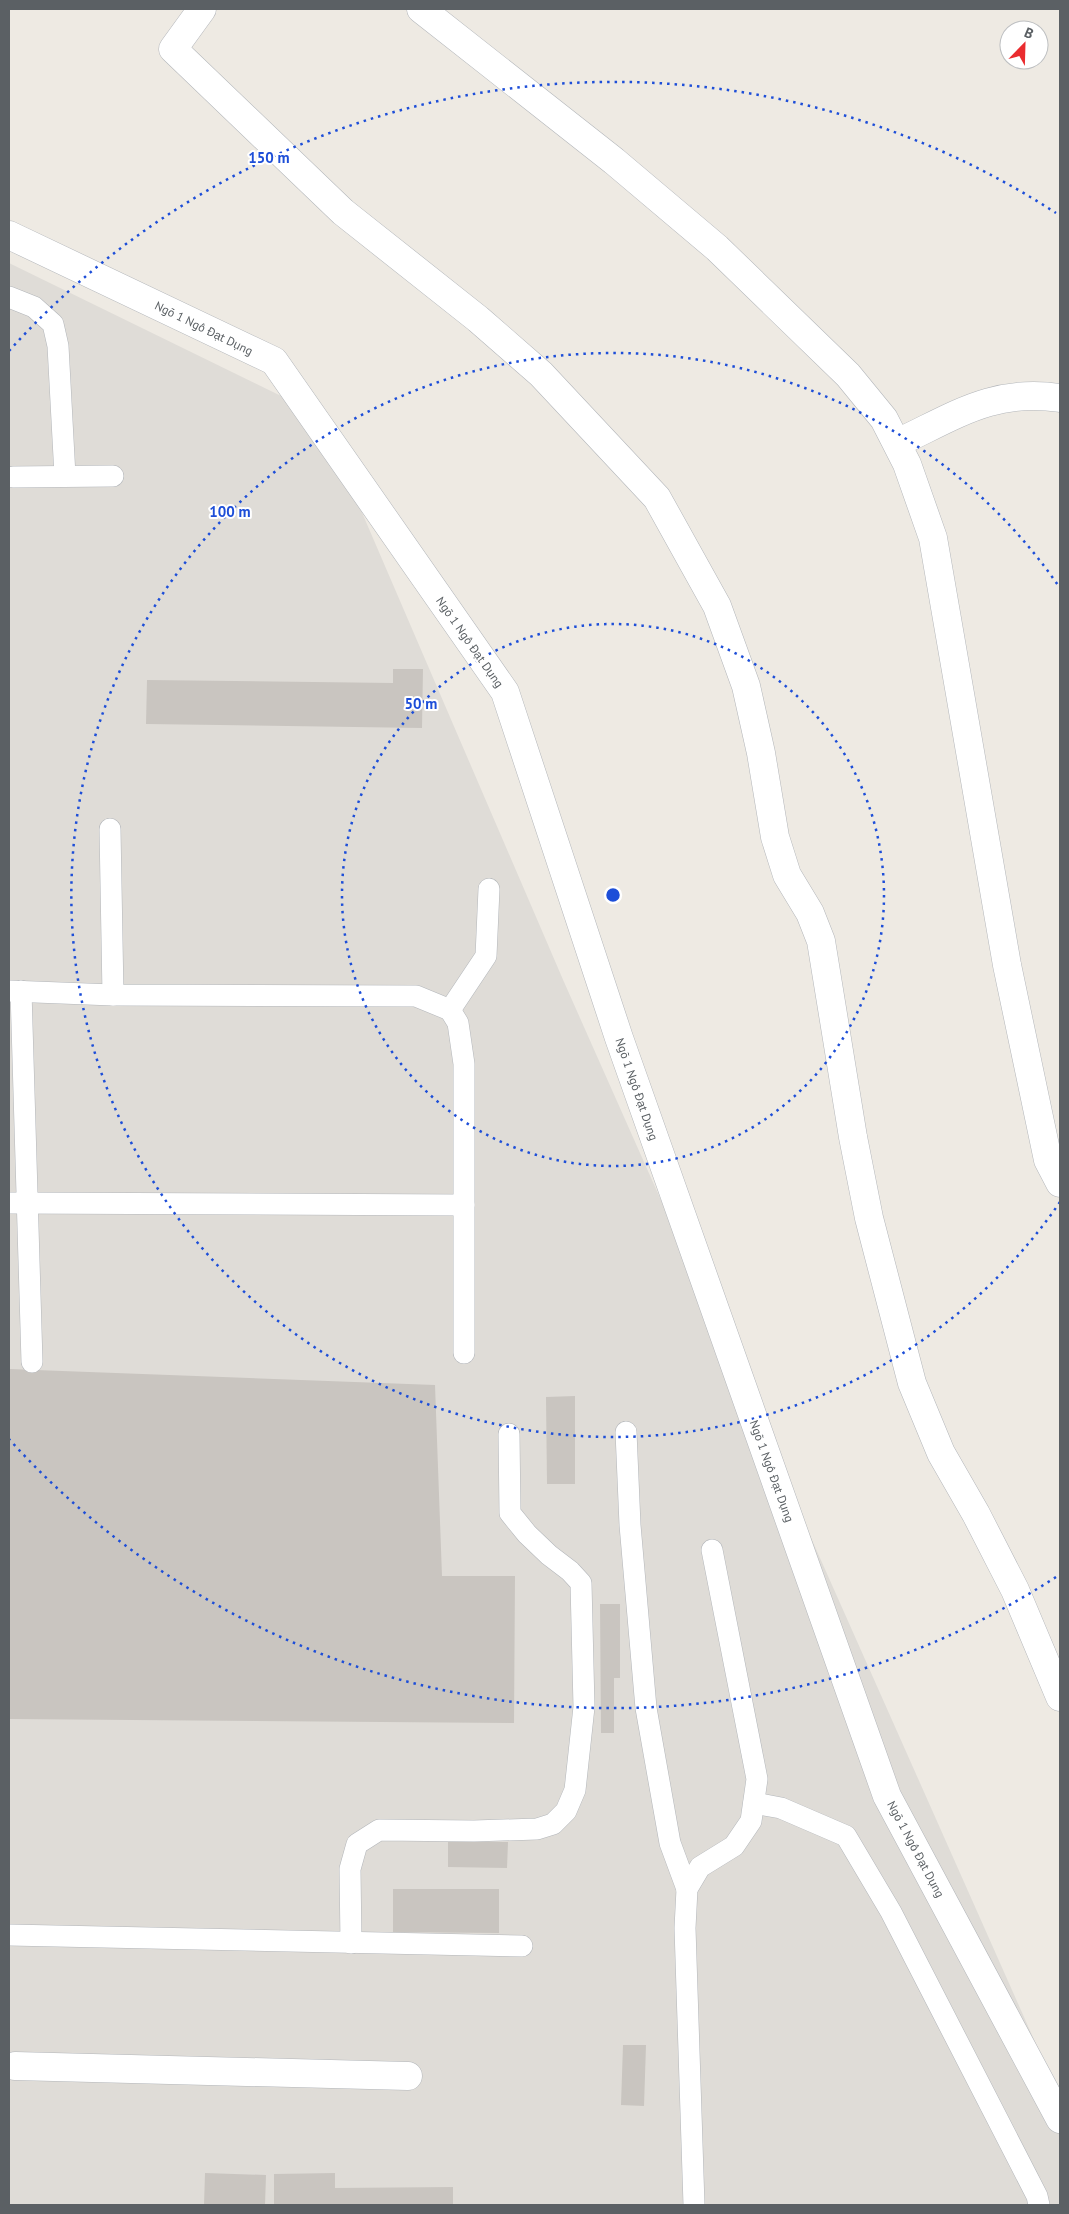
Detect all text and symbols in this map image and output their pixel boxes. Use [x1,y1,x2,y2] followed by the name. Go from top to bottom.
[999,20,1049,70] north arrow
[1022,23,1036,43] text: B
[248,148,290,167] text: 150 m
[152,298,256,358] street label: Ngõ 1 Ngô Đạt Dụng
[209,502,251,521] text: 100 m
[433,594,507,690] street label: Ngõ 1 Ngô Đạt Dụng
[405,694,437,713] text: 50 m
[604,886,622,904] centre of rings
[612,1036,662,1142] street label: Ngõ 1 Ngô Đạt Dụng
[747,1418,797,1524] street label: Ngõ 1 Ngô Đạt Dụng
[884,1798,948,1900] street label: Ngõ 1 Ngô Đạt Dụng

